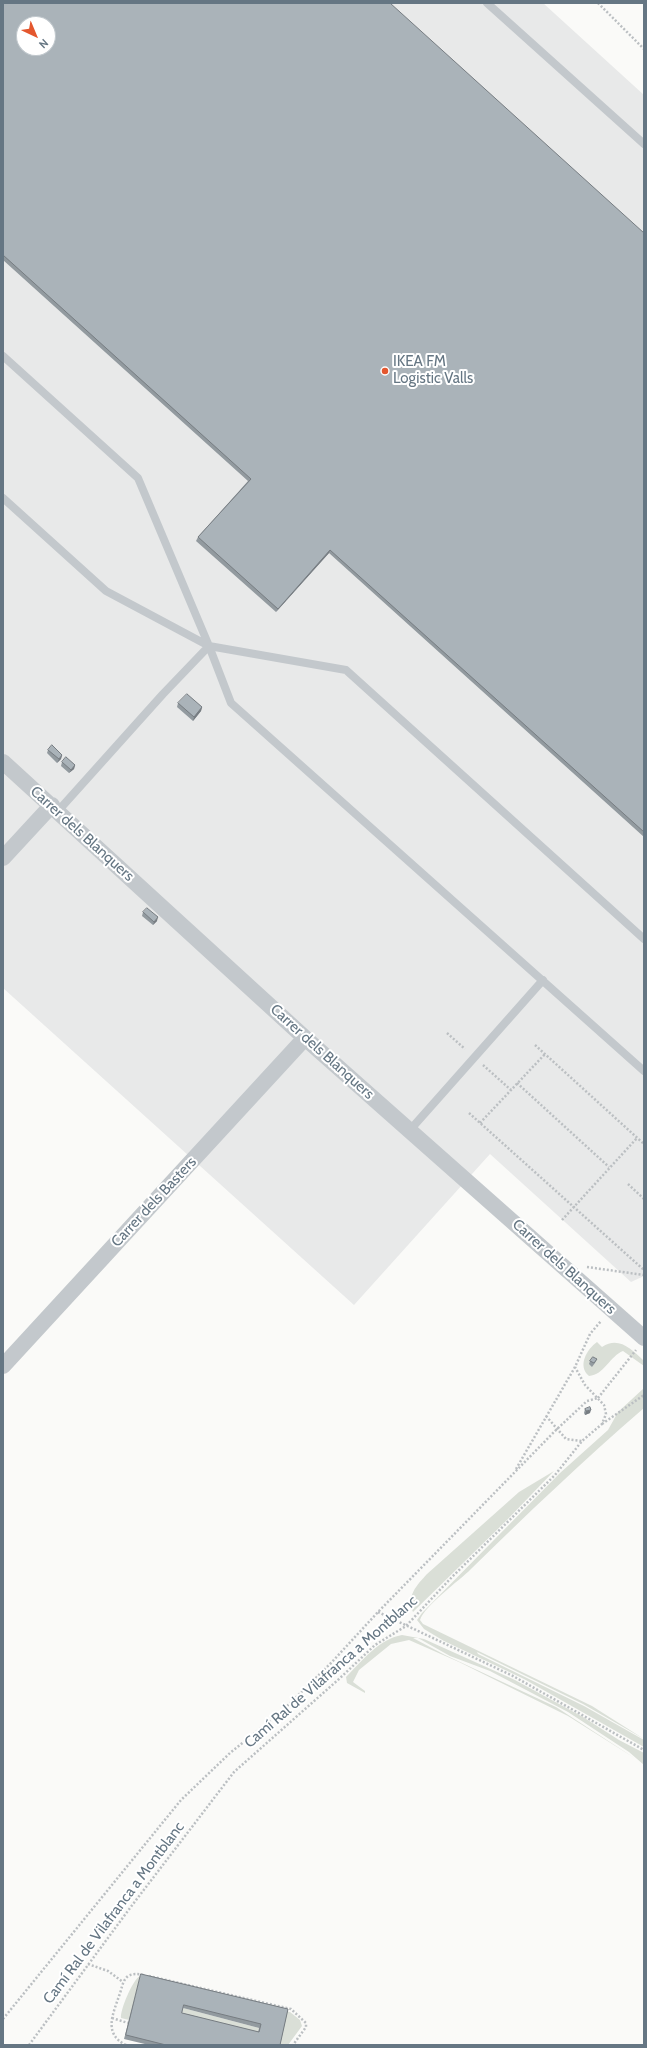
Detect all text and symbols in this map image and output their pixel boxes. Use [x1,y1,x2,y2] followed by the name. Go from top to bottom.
[16,16,56,56] north arrow
[36,36,51,52] text: N
[393,353,473,388] place label: IKEA FM Logistic Valls
[380,366,390,376] marker: IKEA FM Logistic Valls
[26,783,138,885] street label: Carrer dels Blanquers
[266,1001,378,1103] street label: Carrer dels Blanquers
[108,1153,200,1251] street label: Carrer dels Basters
[508,1216,620,1318] street label: Carrer dels Blanquers
[241,1592,421,1752] street label: Camí Ral de Vilafranca a Montblanc
[40,1818,188,2008] street label: Camí Ral de Vilafranca a Montblanc

